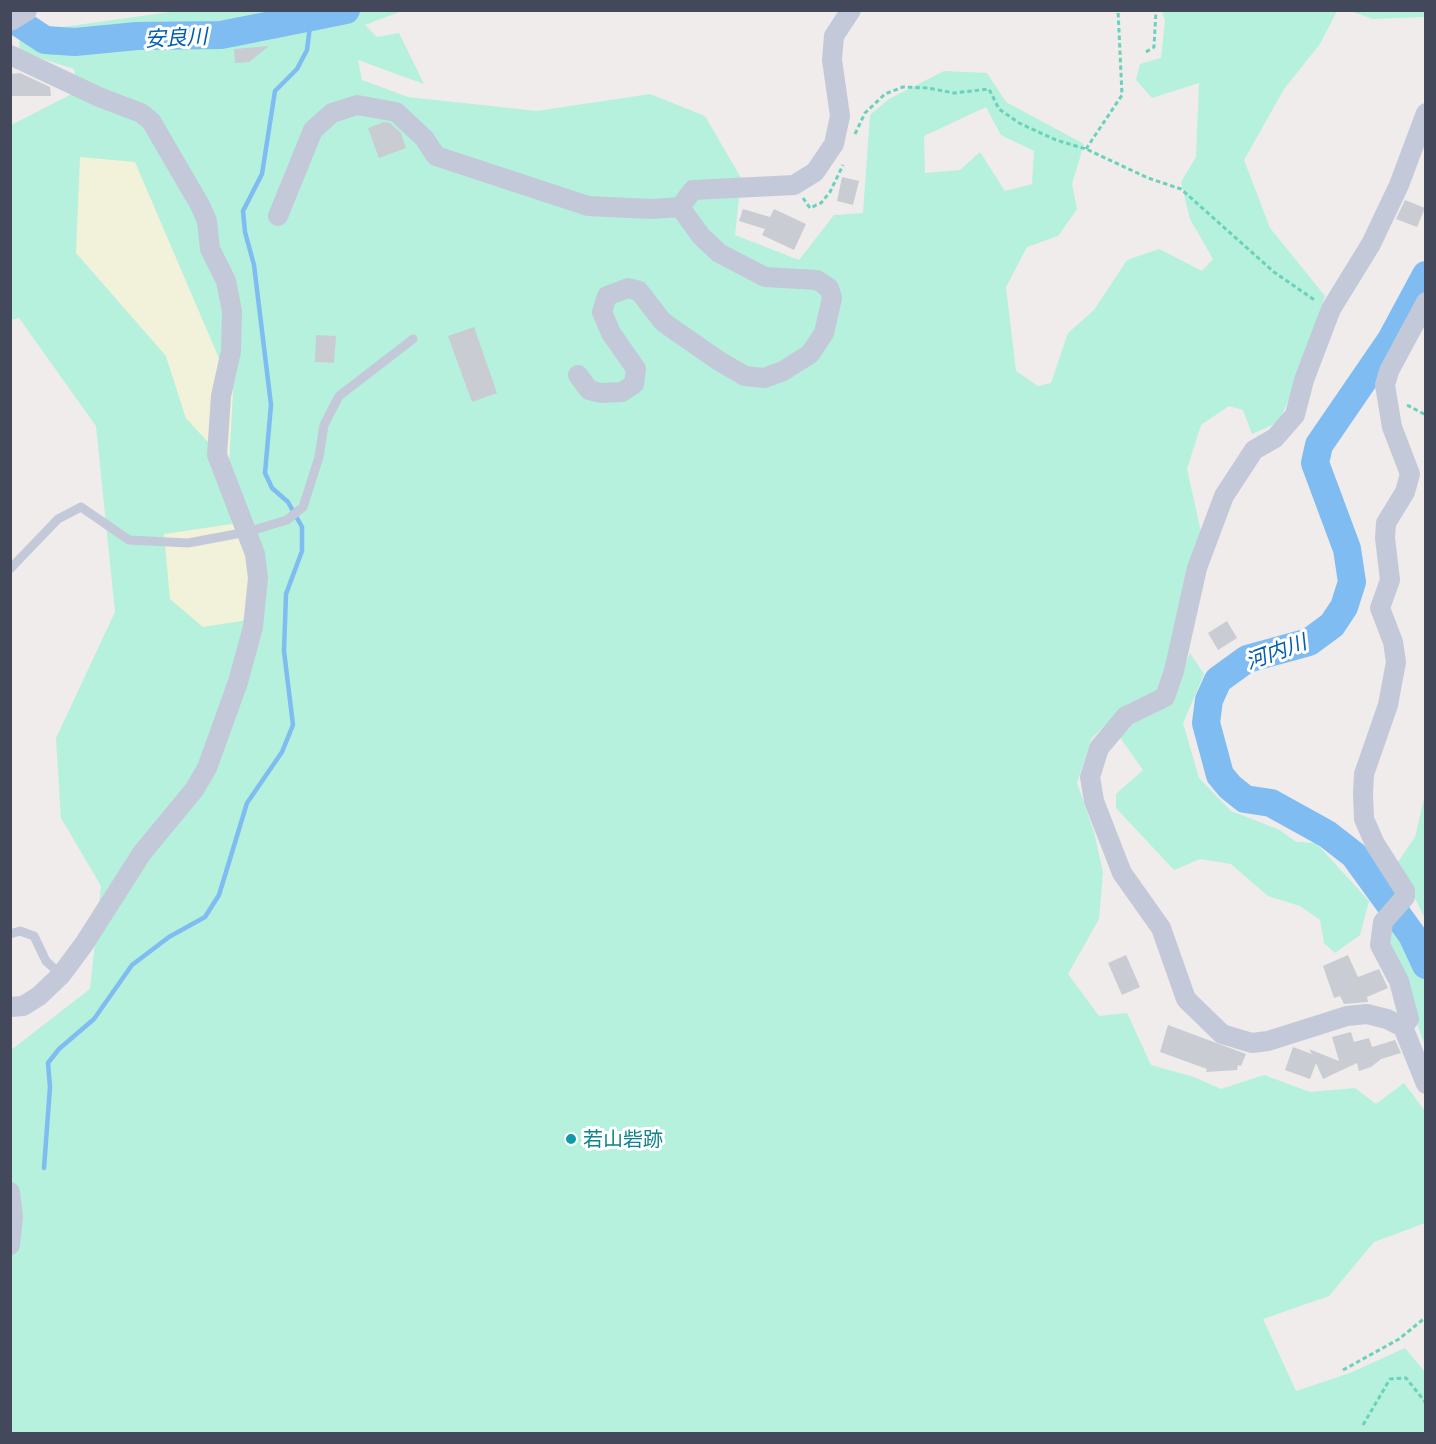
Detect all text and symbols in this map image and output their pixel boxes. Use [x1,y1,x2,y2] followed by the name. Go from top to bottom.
[144,24,208,52] water label: 安良川
[1242,629,1310,675] water label: 河内川
[583,1127,663,1151] place label: 若山砦跡
[564,1132,578,1146] marker: 若山砦跡

